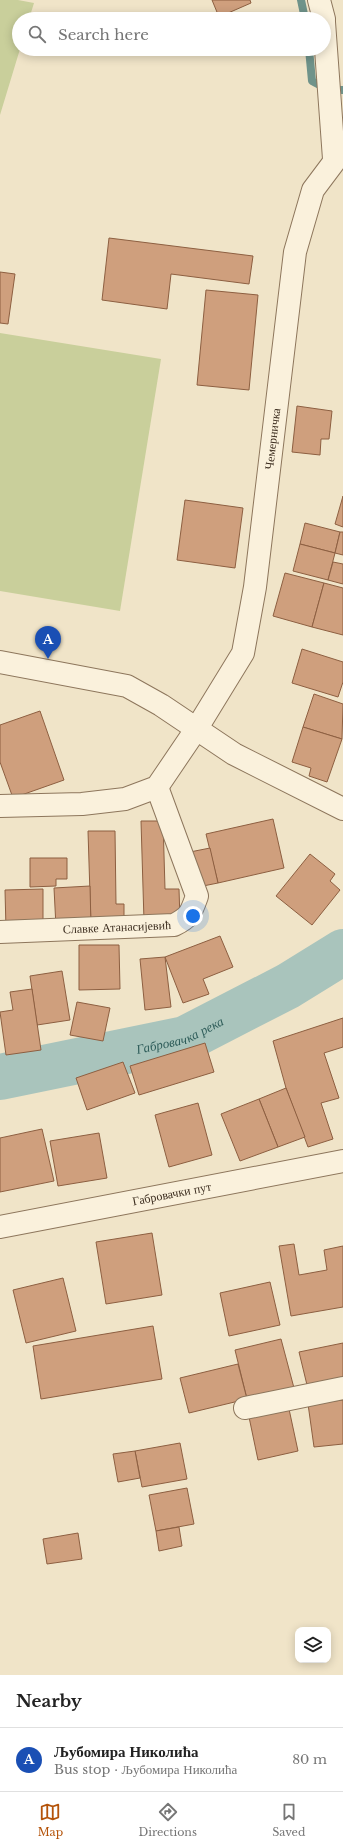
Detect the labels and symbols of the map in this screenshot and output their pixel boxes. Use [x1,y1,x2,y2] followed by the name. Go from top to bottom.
[261,407,283,470] street label: Чемерничка
[35,626,61,659] pin: A
[183,906,203,926] your location
[62,917,171,936] street label: Славке Атанасијевић
[134,1012,227,1058] water label: Габровачка река
[131,1178,213,1208] street label: Габровачки пут

